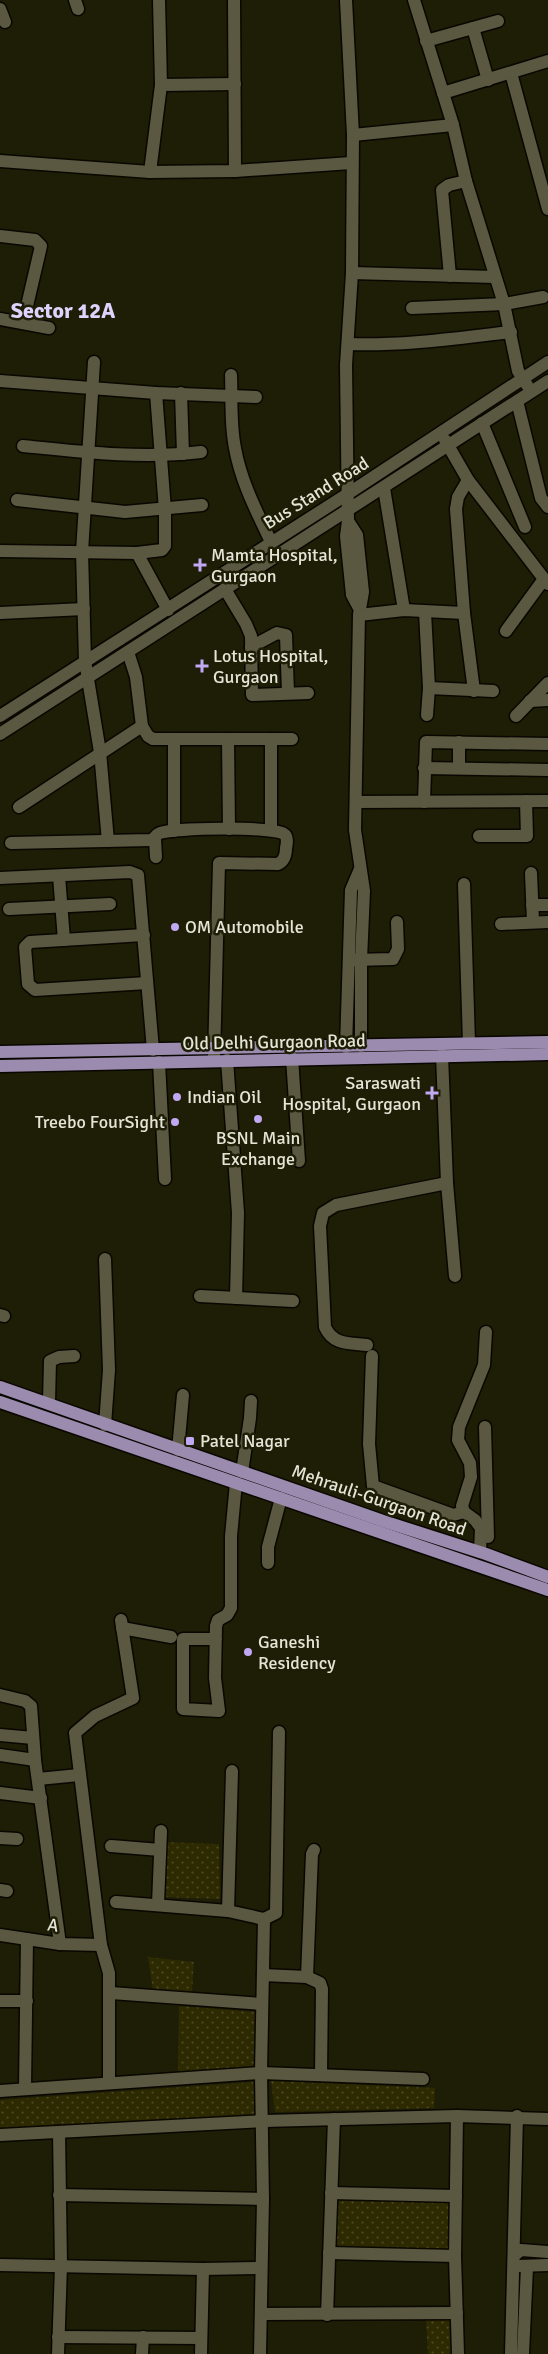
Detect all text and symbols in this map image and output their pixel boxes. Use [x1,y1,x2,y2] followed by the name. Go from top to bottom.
[11,297,115,324] district label: Sector 12A
[259,452,373,534] street label: Bus Stand Road
[211,544,338,587] place label: Mamta Hospital, Gurgaon
[193,558,207,572] marker: Mamta Hospital, Gurgaon
[213,645,328,688] place label: Lotus Hospital, Gurgaon
[195,659,209,673] marker: Lotus Hospital, Gurgaon
[185,916,304,938] place label: OM Automobile
[169,921,181,933] marker: OM Automobile
[182,1029,366,1055] street label: Old Delhi Gurgaon Road
[282,1072,421,1115] place label: Saraswati Hospital, Gurgaon
[187,1086,261,1108] place label: Indian Oil
[425,1086,439,1100] marker: Saraswati Hospital, Gurgaon
[171,1091,183,1103] marker: Indian Oil
[35,1111,165,1133] place label: Treebo FourSight
[252,1113,264,1125] marker: BSNL Main Exchange
[169,1116,181,1128] marker: Treebo FourSight
[216,1127,300,1170] place label: BSNL Main Exchange
[200,1430,290,1452] place label: Patel Nagar
[184,1435,196,1447] marker: Patel Nagar
[289,1460,469,1540] street label: Mehrauli-Gurgaon Road
[258,1631,336,1674] place label: Ganeshi Residency
[242,1646,254,1658] marker: Ganeshi Residency
[46,1913,60,1937] street label: A

